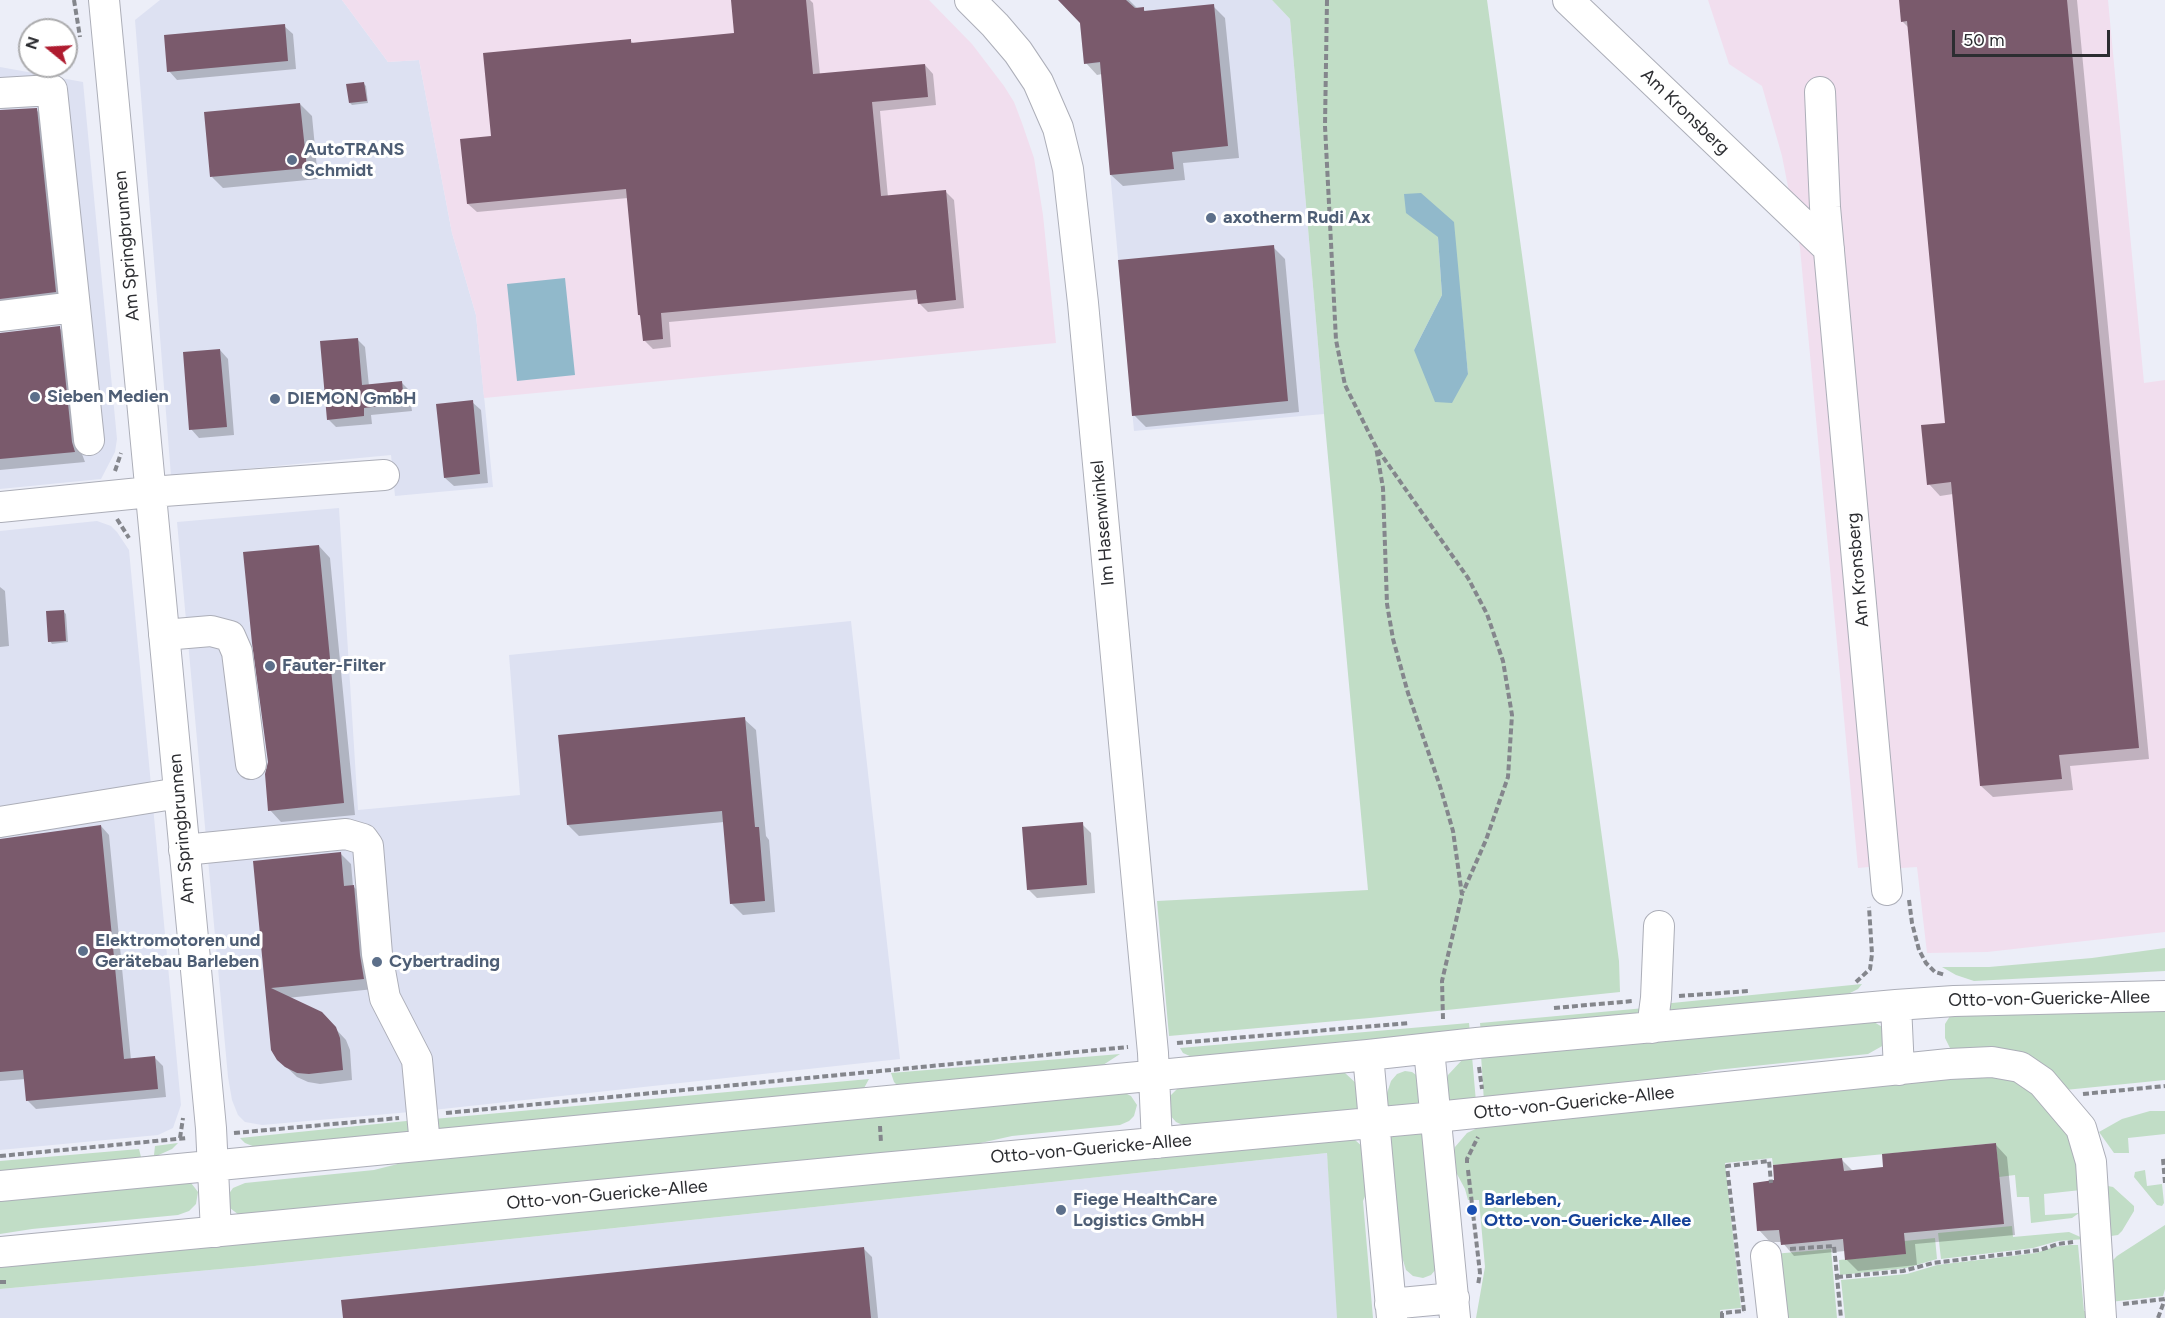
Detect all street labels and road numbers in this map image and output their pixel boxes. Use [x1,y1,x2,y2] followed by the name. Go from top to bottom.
[1636,64,1734,160] street label: Am Kronsberg
[110,170,144,322] street label: Am Springbrunnen
[1087,459,1119,587] street label: Im Hasenwinkel
[1842,512,1874,628] street label: Am Kronsberg
[165,753,199,905] street label: Am Springbrunnen
[1948,986,2150,1012] street label: Otto-von-Guericke-Allee
[1473,1082,1675,1124] street label: Otto-von-Guericke-Allee
[990,1129,1192,1169] street label: Otto-von-Guericke-Allee
[506,1175,708,1215] street label: Otto-von-Guericke-Allee

